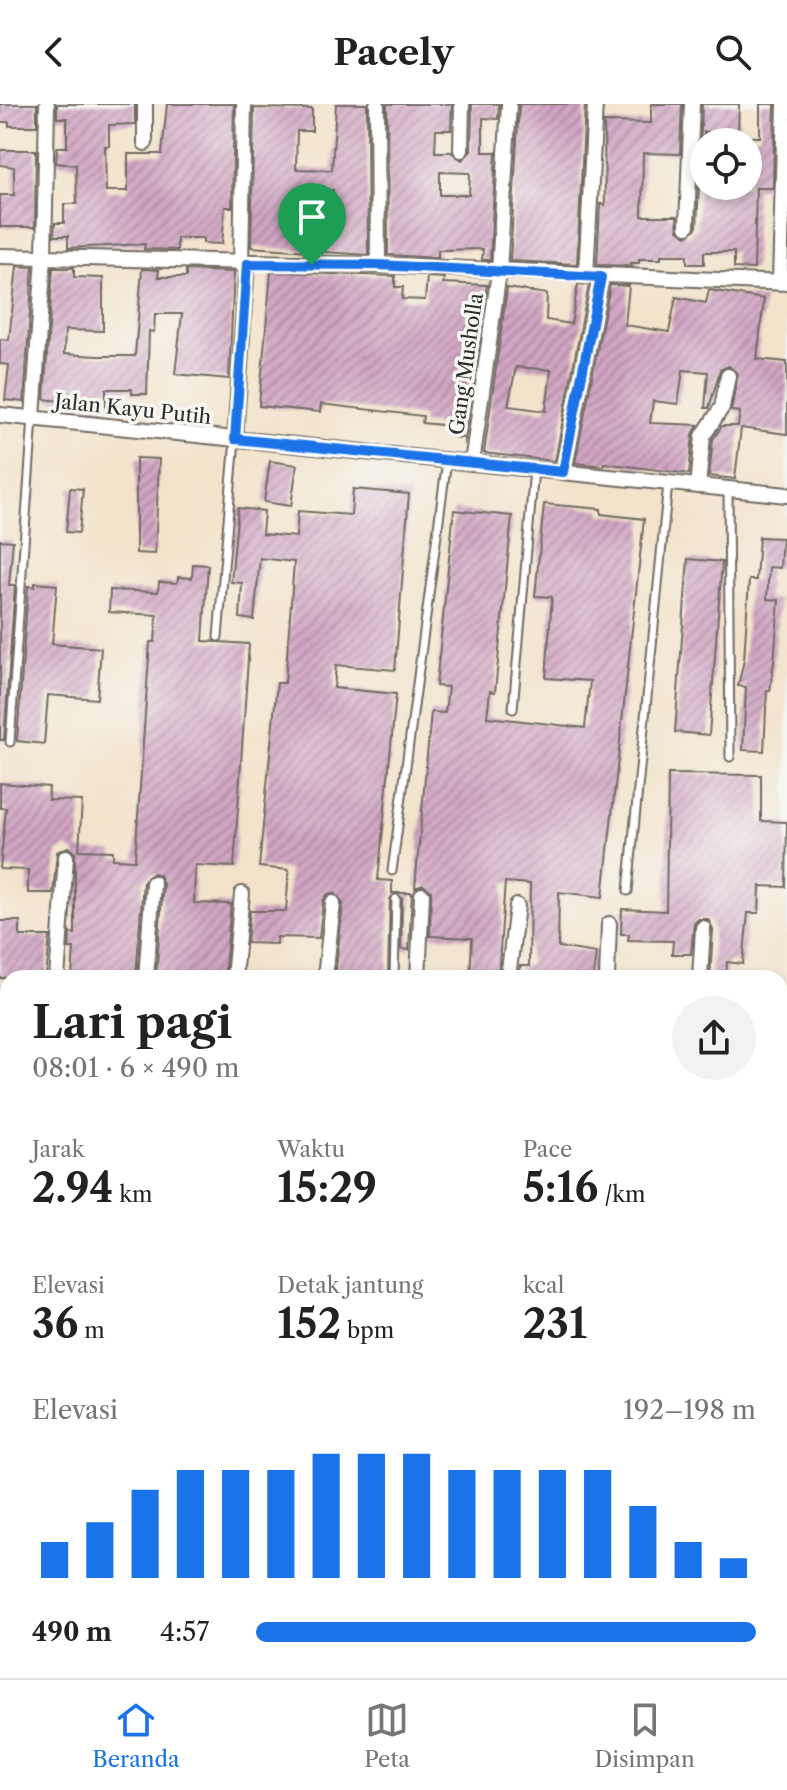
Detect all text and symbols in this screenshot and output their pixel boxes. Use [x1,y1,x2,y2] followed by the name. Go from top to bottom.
[32,30,76,74] icon: back
[333,30,454,74] text: Pacely
[711,30,755,74] icon: search
[690,128,762,200] map controls
[690,128,762,200] button: locate
[278,183,346,265] pin
[290,195,334,239] icon: arrive
[444,291,488,437] street label: Gang Musholla
[51,389,213,429] street label: Jalan Kayu Putih
[32,995,232,1049] text: Lari pagi
[672,996,756,1080] button: share
[32,1052,239,1084] text: 08:01 · 6 × 490 m
[32,1136,85,1163] text: Jarak
[277,1136,345,1163] text: Waktu
[523,1136,572,1163] text: Pace
[32,1163,113,1212] text: 2.94
[277,1163,377,1212] text: 15:29
[523,1163,599,1212] text: 5:16
[113,1181,152,1208] text: km
[599,1181,646,1208] text: /km
[32,1272,105,1299] text: Elevasi
[277,1272,423,1299] text: Detak jantung
[523,1272,564,1299] text: kcal
[32,1299,79,1348] text: 36
[277,1299,341,1348] text: 152
[523,1299,587,1348] text: 231
[79,1317,105,1344] text: m
[341,1317,394,1344] text: bpm
[32,1394,118,1426] text: Elevasi
[623,1394,756,1426] text: 192–198 m
[32,1616,112,1648] text: 490 m
[160,1616,209,1648] text: 4:57
[92,1698,180,1773] tab: Beranda
[364,1698,410,1773] tab: Peta
[594,1698,695,1773] tab: Disimpan

